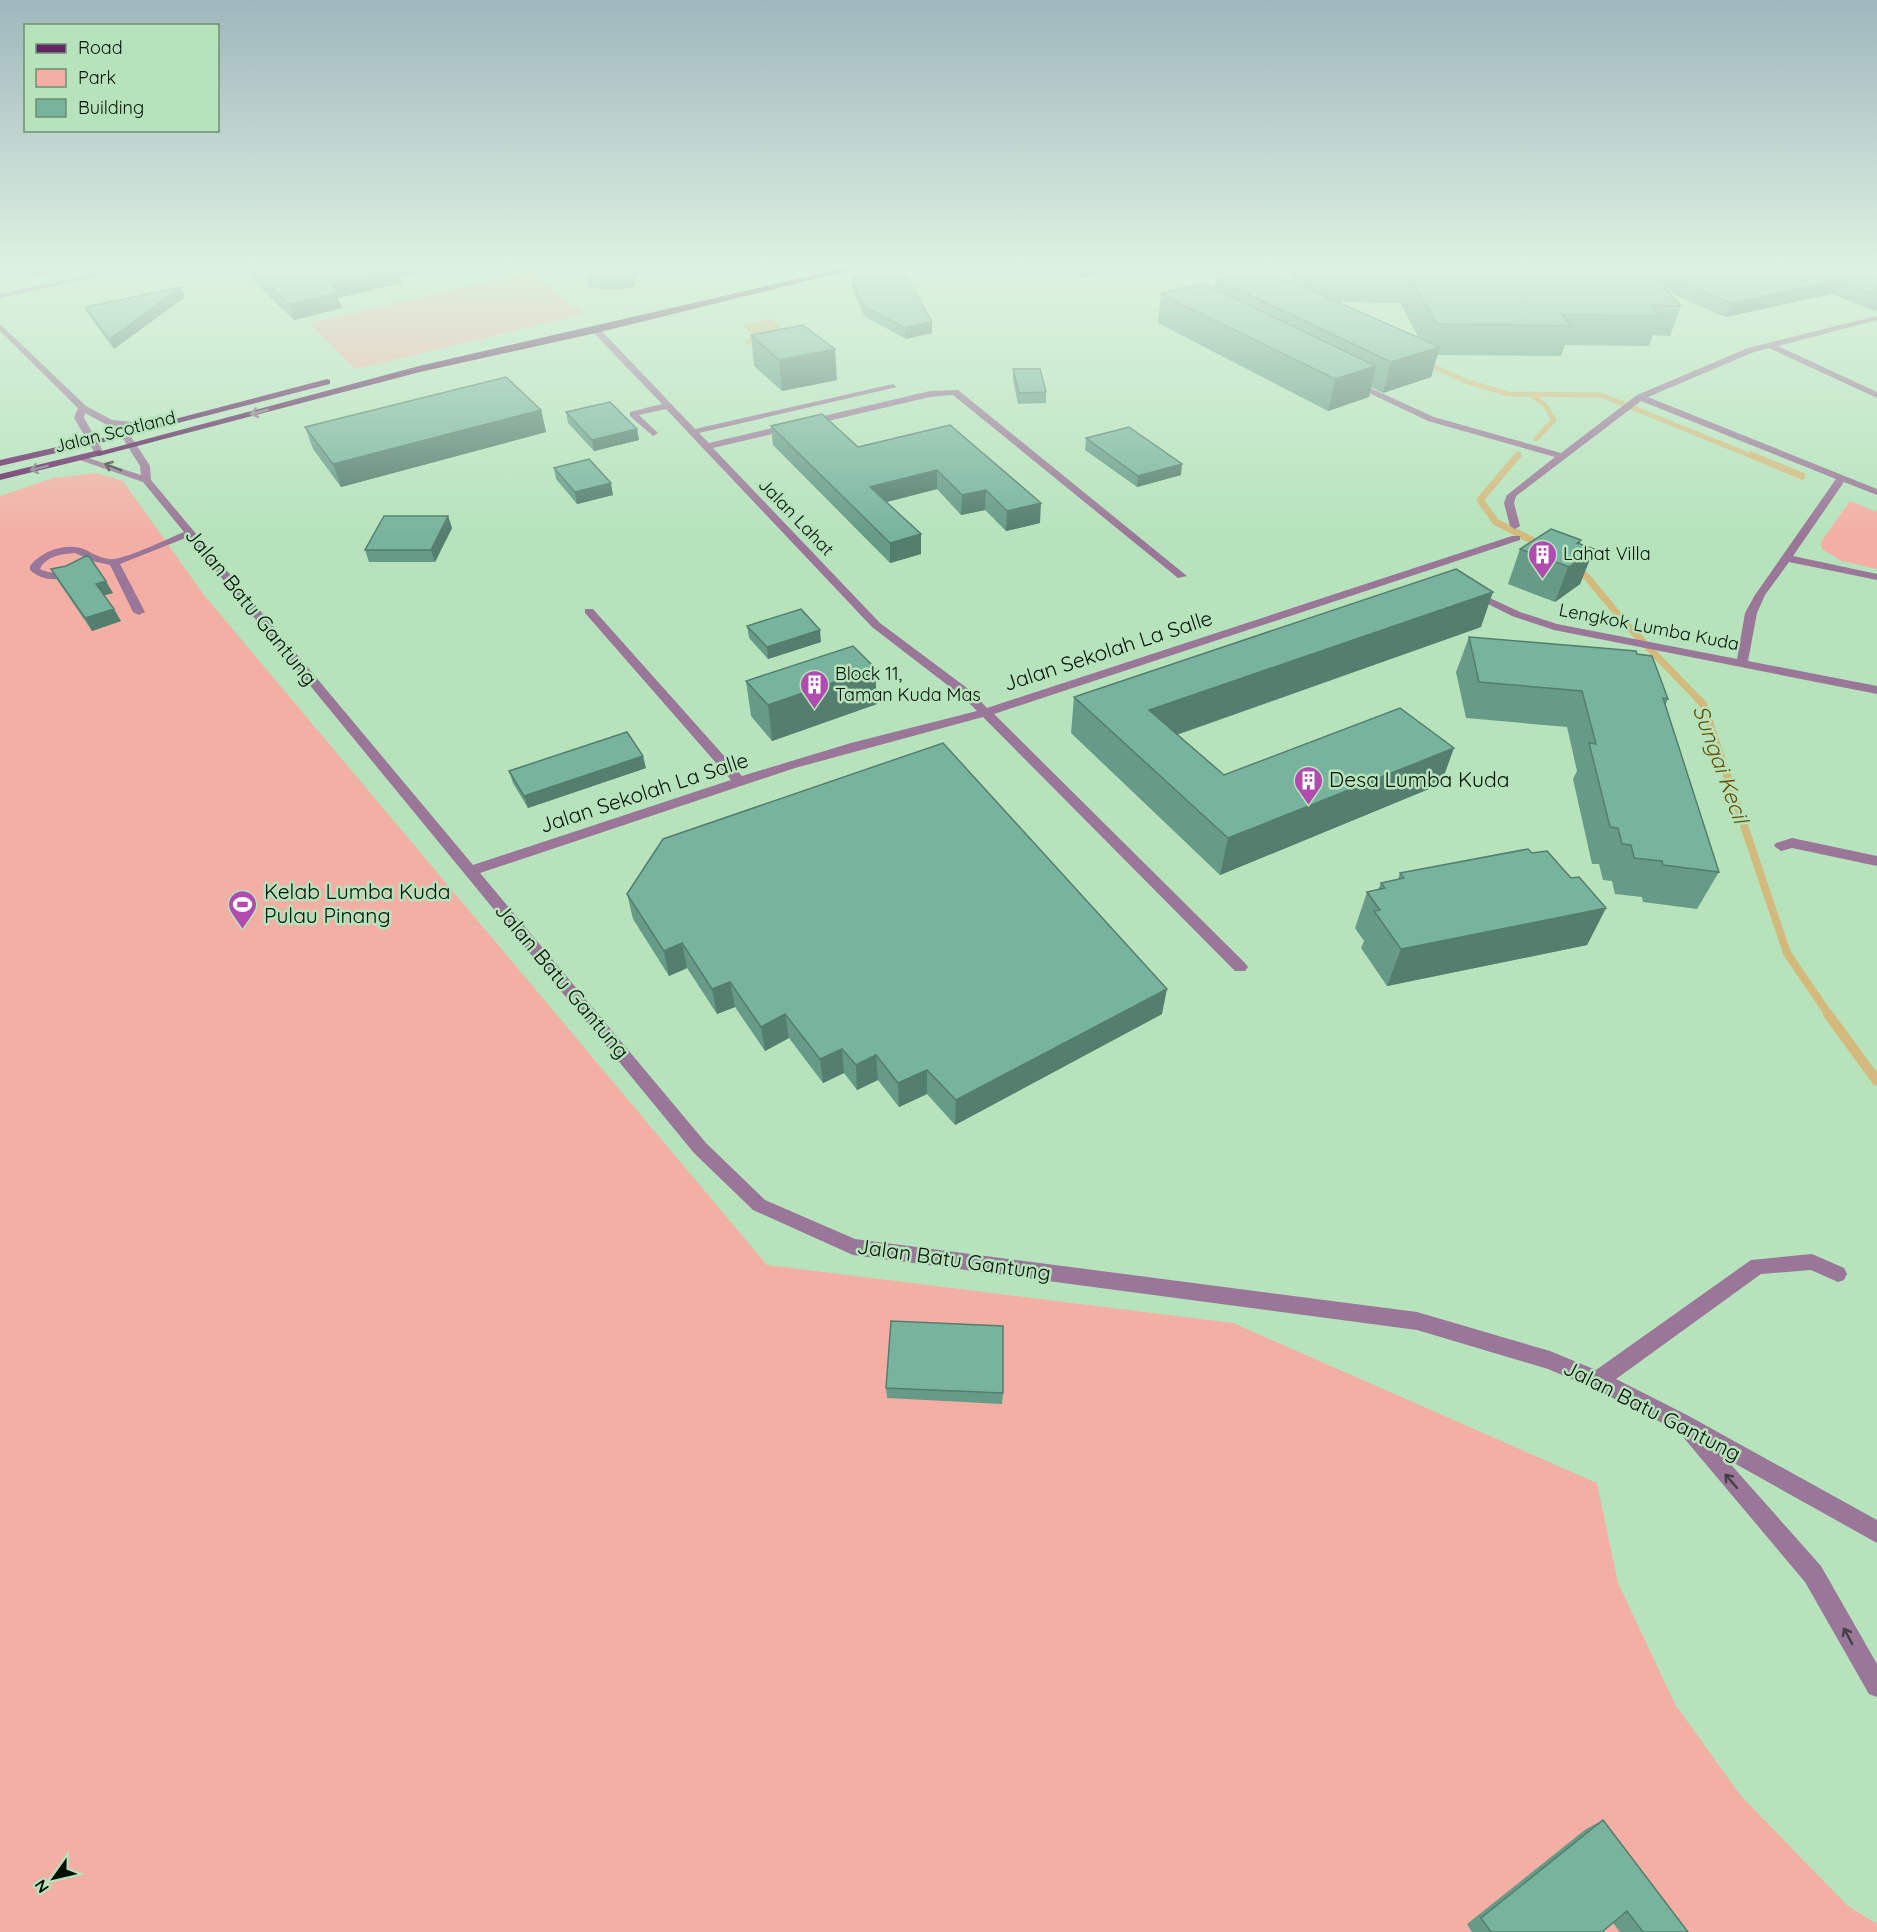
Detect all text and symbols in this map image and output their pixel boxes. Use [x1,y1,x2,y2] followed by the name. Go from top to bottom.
[24,24,219,132] legend
[78,36,123,59] text: Road
[78,66,116,89] text: Park
[78,96,144,119] text: Building
[52,405,178,458] street label: Jalan Scotland
[250,406,269,418] one-way arrow
[104,461,122,472] one-way arrow
[30,462,49,474] one-way arrow
[754,473,839,560] street label: Jalan Lahat
[180,522,323,690] street label: Jalan Batu Gantung
[1526,538,1558,580] building icon: Lahat Villa
[1563,542,1651,565] place label: Lahat Villa
[1557,598,1741,655] street label: Lengkok Lumba Kuda
[1000,604,1215,696] street label: Jalan Sekolah La Salle
[835,662,981,706] place label: Block 11, Taman Kuda Mas
[798,668,830,710] building icon: Block 11, Taman Kuda Mas
[1687,701,1756,829] water label: Sungai Kecil
[536,746,751,838] street label: Jalan Sekolah La Salle
[1292,764,1324,806] building icon: Desa Lumba Kuda
[1329,766,1509,792] place label: Desa Lumba Kuda
[264,878,450,928] place label: Kelab Lumba Kuda Pulau Pinang
[227,888,259,930] sports icon: Kelab Lumba Kuda Pulau Pinang
[490,897,636,1064] street label: Jalan Batu Gantung
[856,1233,1053,1285] street label: Jalan Batu Gantung
[1559,1354,1745,1466] street label: Jalan Batu Gantung
[1724,1474,1738,1489] one-way arrow
[1842,1627,1854,1645] one-way arrow
[24,1848,84,1908] north arrow
[30,1876,53,1897] text: N

